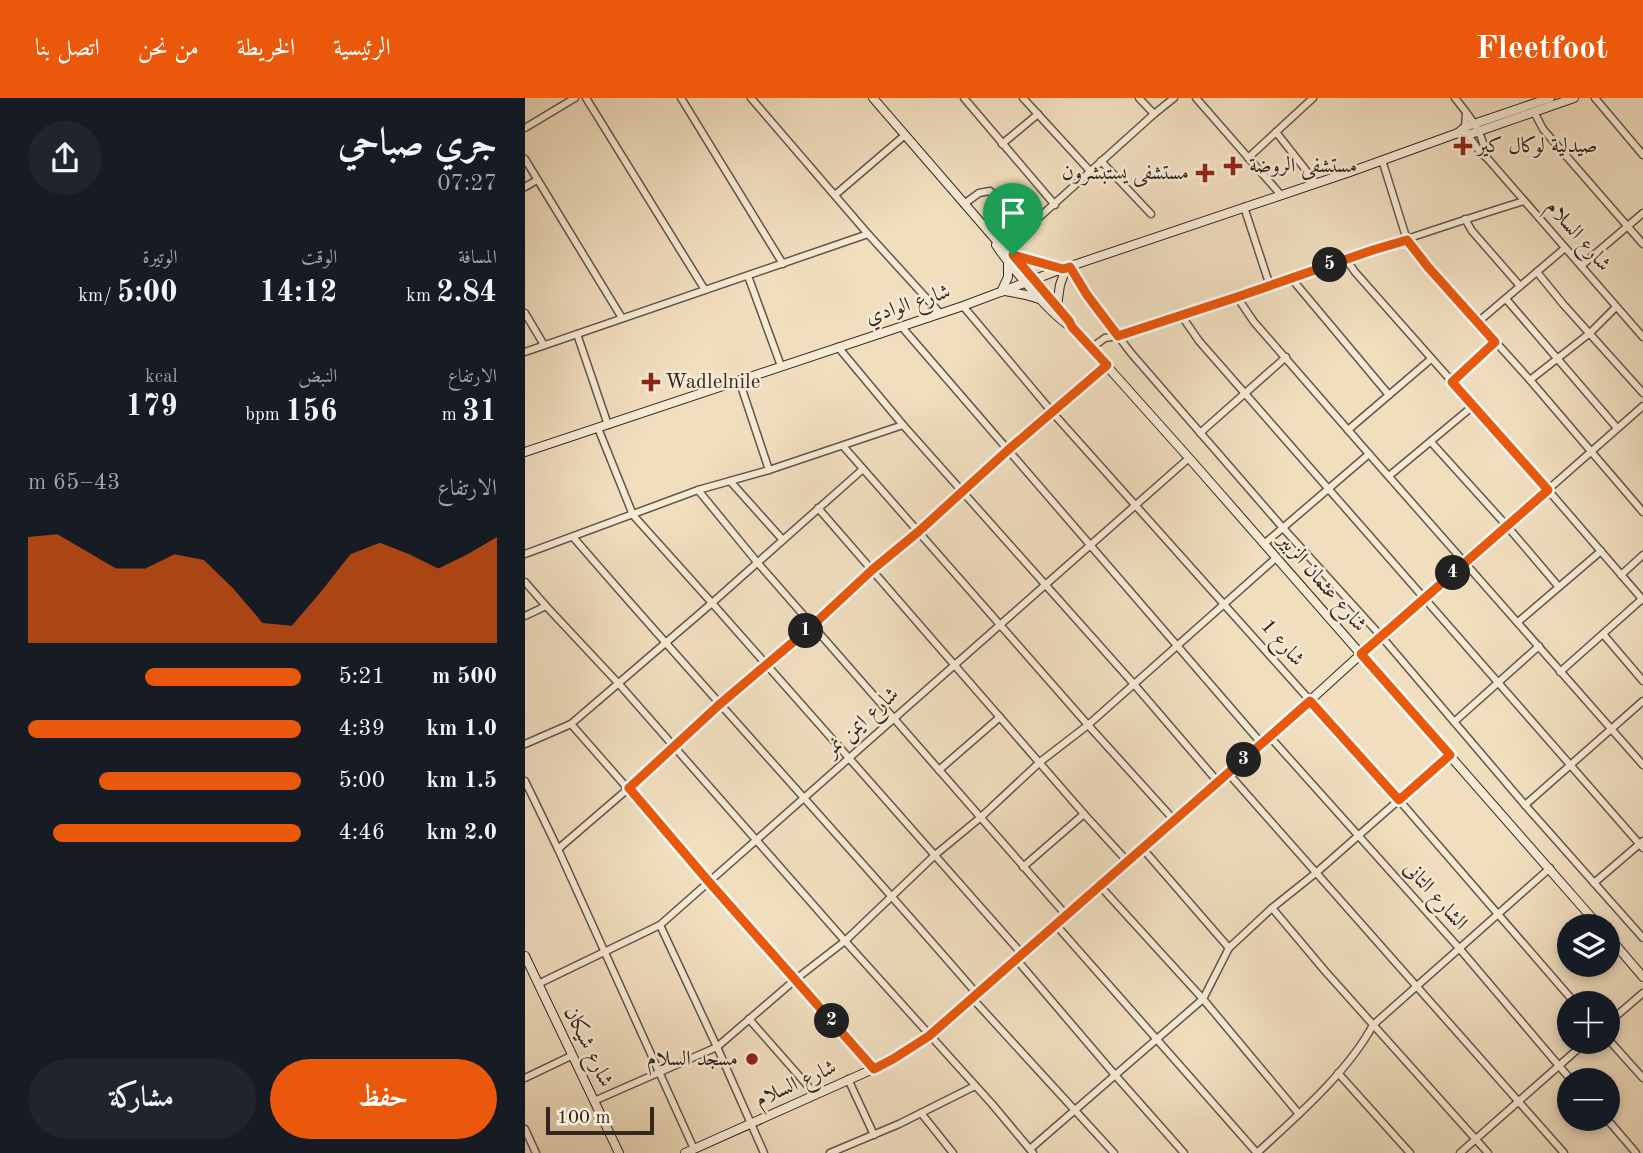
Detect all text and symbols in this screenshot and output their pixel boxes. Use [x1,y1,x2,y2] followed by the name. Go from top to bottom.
[1476,33,1608,66] text: Fleetfoot
[35,37,100,61] text: اتصل بنا
[138,37,199,61] text: من نحن
[237,37,295,61] text: الخريطة
[333,37,391,61] text: الرئيسية
[28,121,102,195] button: share
[338,125,497,163] text: جري صباحي
[1475,135,1597,158] place label: صيدلية لوكال كير
[1455,138,1471,154] marker: صيدلية لوكال كير
[1249,155,1357,180] place label: مستشفى الروضة
[1223,156,1243,176] marker: مستشفى الروضة
[1062,163,1189,187] place label: مستشفى يستبشرون
[1195,163,1215,183] marker: مستشفى يستبشرون
[437,172,497,195] text: 07:27
[983,183,1043,255] pin
[994,194,1032,232] icon: arrive
[1537,196,1614,279] street label: شارع السلام
[1313,248,1347,282] pin: 5
[143,249,178,268] text: الوتيرة
[301,249,337,268] text: الوقت
[458,249,497,268] text: المسافة
[1324,255,1335,274] text: 5
[117,278,178,308] text: 5:00
[259,278,337,308] text: 14:12
[436,278,497,308] text: 2.84
[863,281,955,334] street label: شارع الوادي
[78,287,117,306] text: /km
[406,287,436,306] text: km
[145,368,178,387] text: kcal
[298,368,337,387] text: النبض
[448,368,497,387] text: الارتفاع
[665,372,760,393] place label: Wadlelnile
[643,374,659,390] marker: Wadlelnile
[125,392,178,422] text: 179
[285,397,337,427] text: 156
[462,397,497,427] text: 31
[245,406,285,425] text: bpm
[442,406,462,425] text: m
[28,471,120,494] text: 43–65 m
[437,477,497,500] text: الارتفاع
[1268,528,1371,640] street label: شارع عثمان الزبير
[1436,556,1471,590] pin: 4
[1447,563,1458,582] text: 4
[789,614,823,648] pin: 1
[1252,616,1308,674] street label: شارع 1
[800,621,811,640] text: 1
[339,665,385,688] text: 5:21
[432,665,497,688] text: 500 m
[820,684,907,766] street label: شارع ايمن نمر
[339,717,385,740] text: 4:39
[426,717,497,740] text: 1.0 km
[1227,742,1261,778] pin: 3
[1238,750,1249,769] text: 3
[339,769,385,792] text: 5:00
[426,769,497,792] text: 1.5 km
[339,821,385,844] text: 4:46
[426,821,497,844] text: 2.0 km
[1395,858,1471,938] street label: الشارع التانى
[1557,914,1620,1131] map controls
[1557,914,1620,977] button: layers
[1557,991,1620,1054] button: +
[554,1003,618,1093] street label: شارع شيكان
[815,1004,849,1038] pin: 2
[826,1011,837,1030] text: 2
[647,1049,738,1076] place label: مسجد السلام
[744,1051,760,1067] marker: مسجد السلام
[752,1057,842,1117] street label: شارع السلام
[28,1059,256,1139] button: مشاركة
[270,1059,497,1139] button: حفظ
[1557,1068,1620,1131] button: −
[546,1104,655,1136] scale bar
[557,1109,610,1128] text: 100 m

